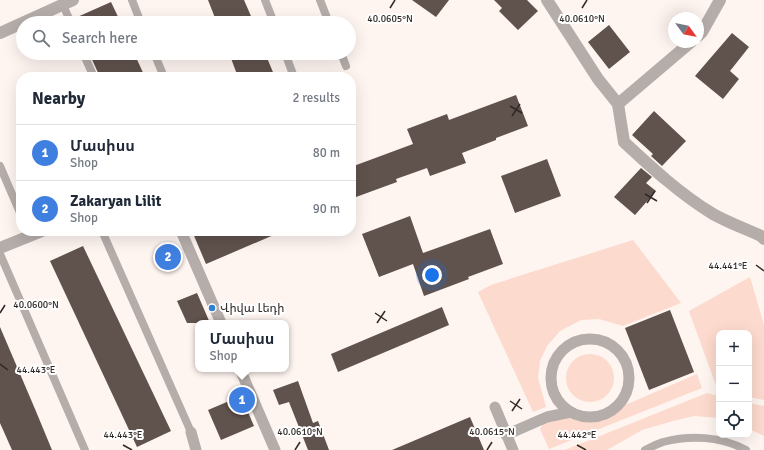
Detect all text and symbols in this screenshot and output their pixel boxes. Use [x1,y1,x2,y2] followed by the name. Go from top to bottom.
[668,12,704,48] north arrow
[367,13,413,25] text: 40.0605°N
[559,13,605,25] text: 40.0610°N
[16,16,356,60] search box
[30,27,52,49] icon: search
[62,29,138,47] text: Search here
[32,88,85,109] text: Nearby
[292,90,340,106] text: 2 results
[70,137,135,155] text: Մասիսս
[41,145,49,161] text: 1
[313,145,340,161] text: 80 m
[70,155,98,171] text: Shop
[70,192,161,210] text: Zakaryan Lilit
[41,201,49,217] text: 2
[313,201,340,217] text: 90 m
[70,210,98,226] text: Shop
[155,242,181,272] pin: 2
[709,260,748,272] text: 44.441°E
[422,265,442,285] your location
[13,299,59,311] text: 40.0600°N
[220,301,284,316] place label: Վիվա Լեդի
[207,303,217,313] marker: Վիվա Լեդի
[195,320,289,372] popup
[210,330,274,348] text: Մասիսս
[716,330,752,438] map controls
[716,330,752,366] button: +
[210,348,237,364] text: Shop
[17,364,56,376] text: 44.443°E
[716,366,752,402] button: −
[229,385,255,415] pin: 1
[716,402,752,438] button: locate
[277,426,323,438] text: 40.0610°N
[469,426,515,438] text: 40.0615°N
[104,429,143,441] text: 44.443°E
[558,429,597,441] text: 44.442°E

